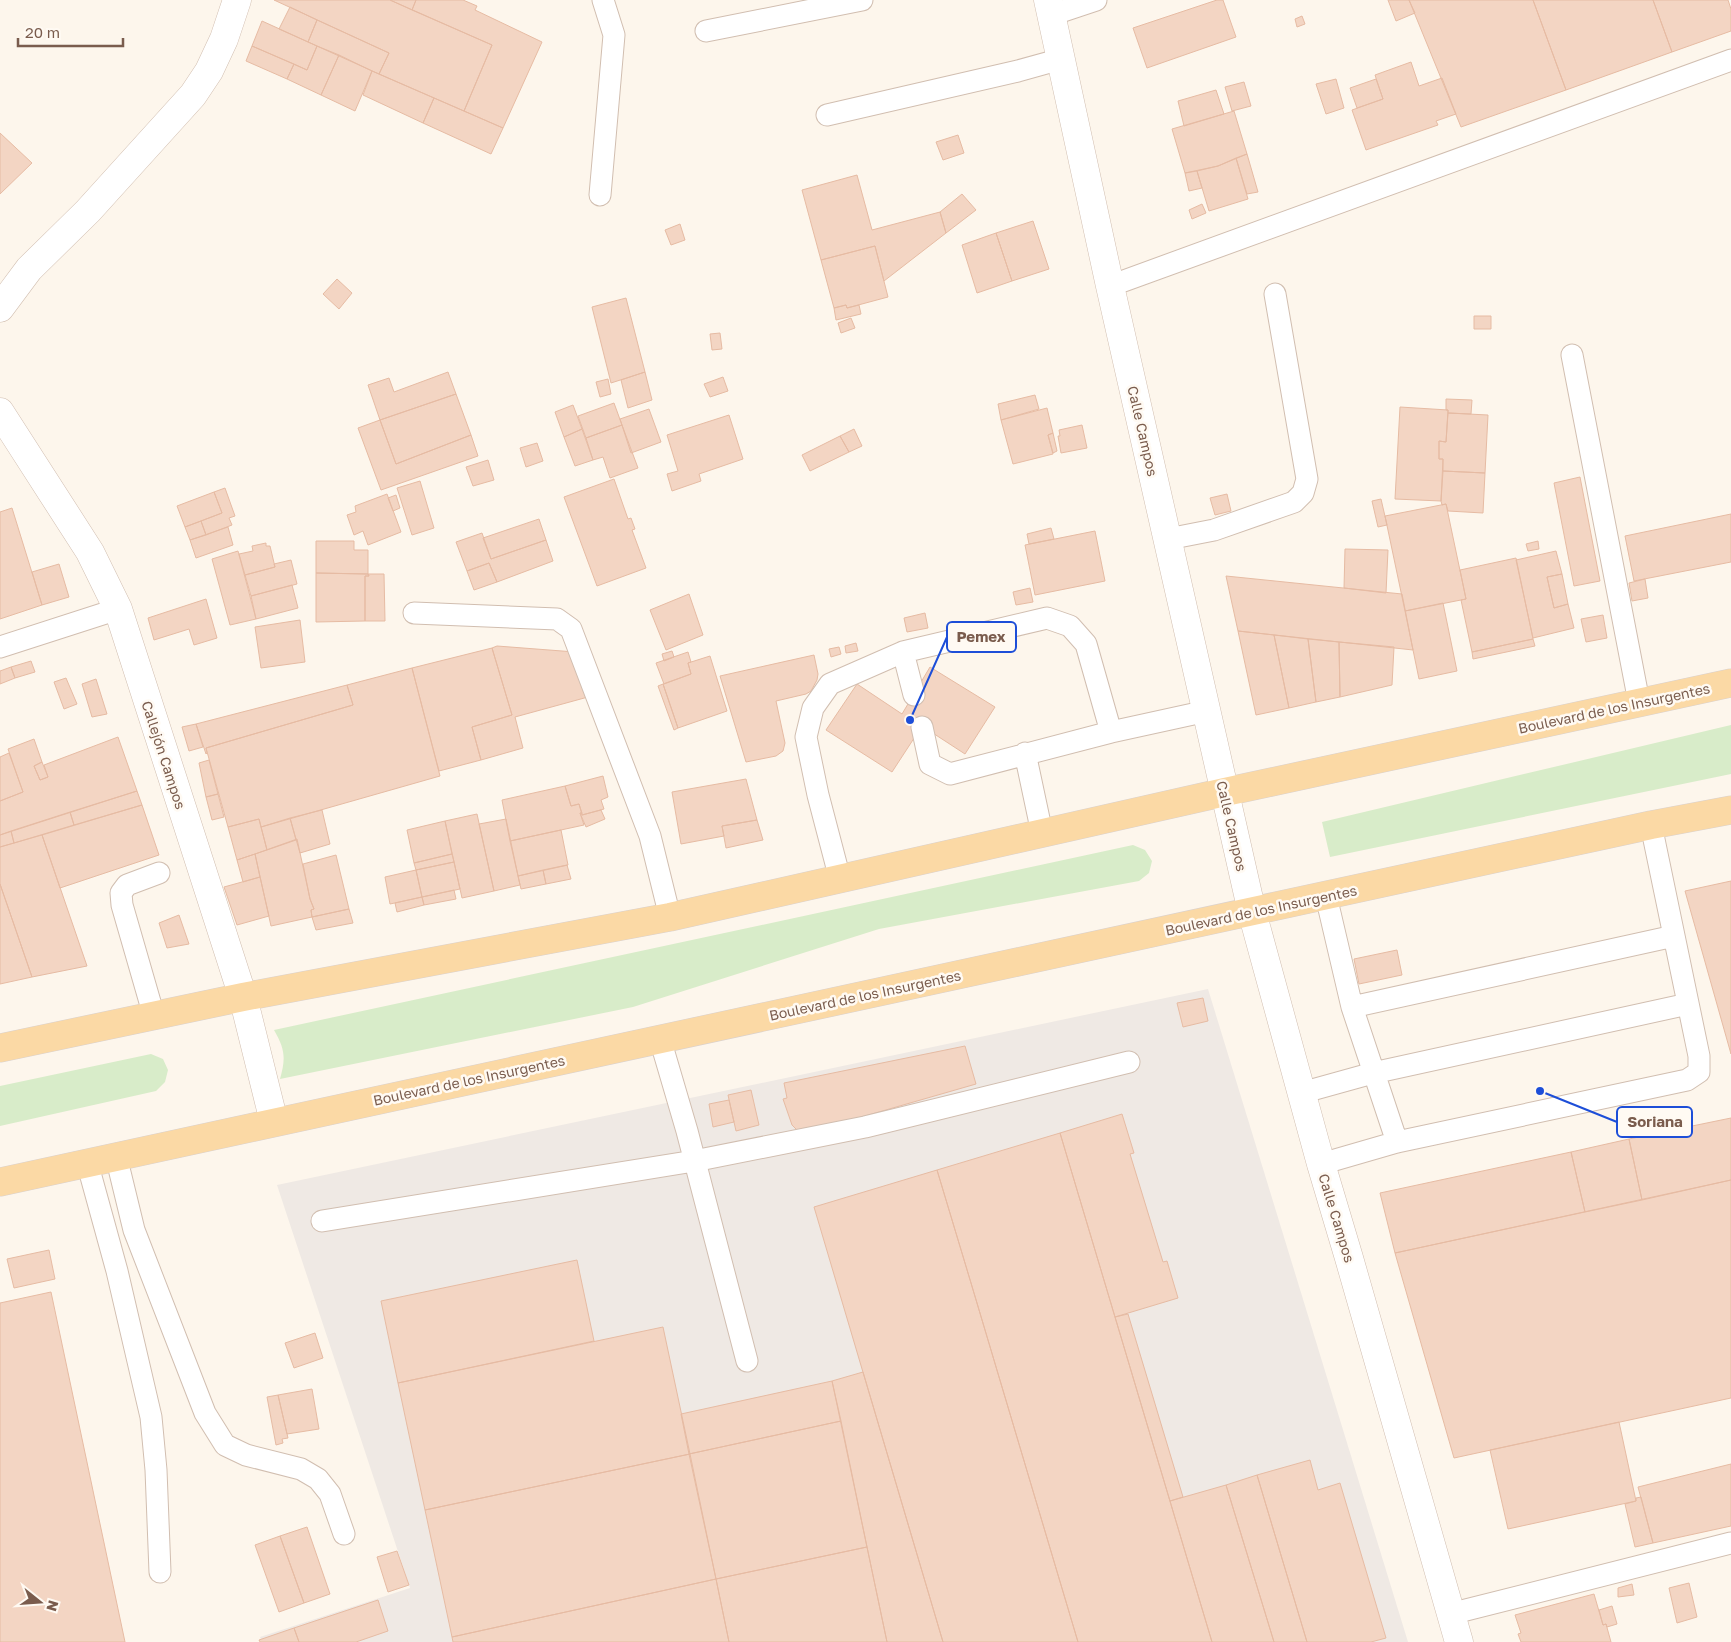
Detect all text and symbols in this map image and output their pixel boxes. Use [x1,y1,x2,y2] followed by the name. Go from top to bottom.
[18,15,122,47] scale bar
[25,23,60,41] text: 20 m
[1124,384,1162,478] street label: Calle Campos
[947,622,1016,652] callout: Pemex
[956,627,1006,645] text: Pemex
[1517,679,1711,737] street label: Boulevard de los Insurgentes
[138,699,190,811] street label: Callejón Campos
[1213,779,1251,873] street label: Calle Campos
[1164,881,1358,939] street label: Boulevard de los Insurgentes
[768,966,962,1024] street label: Boulevard de los Insurgentes
[372,1051,566,1109] street label: Boulevard de los Insurgentes
[1617,1107,1692,1137] callout: Soriana
[1627,1112,1683,1130] text: Soriana
[1315,1171,1359,1265] street label: Calle Campos
[15,1577,65,1627] north arrow
[43,1598,63,1614] text: N

